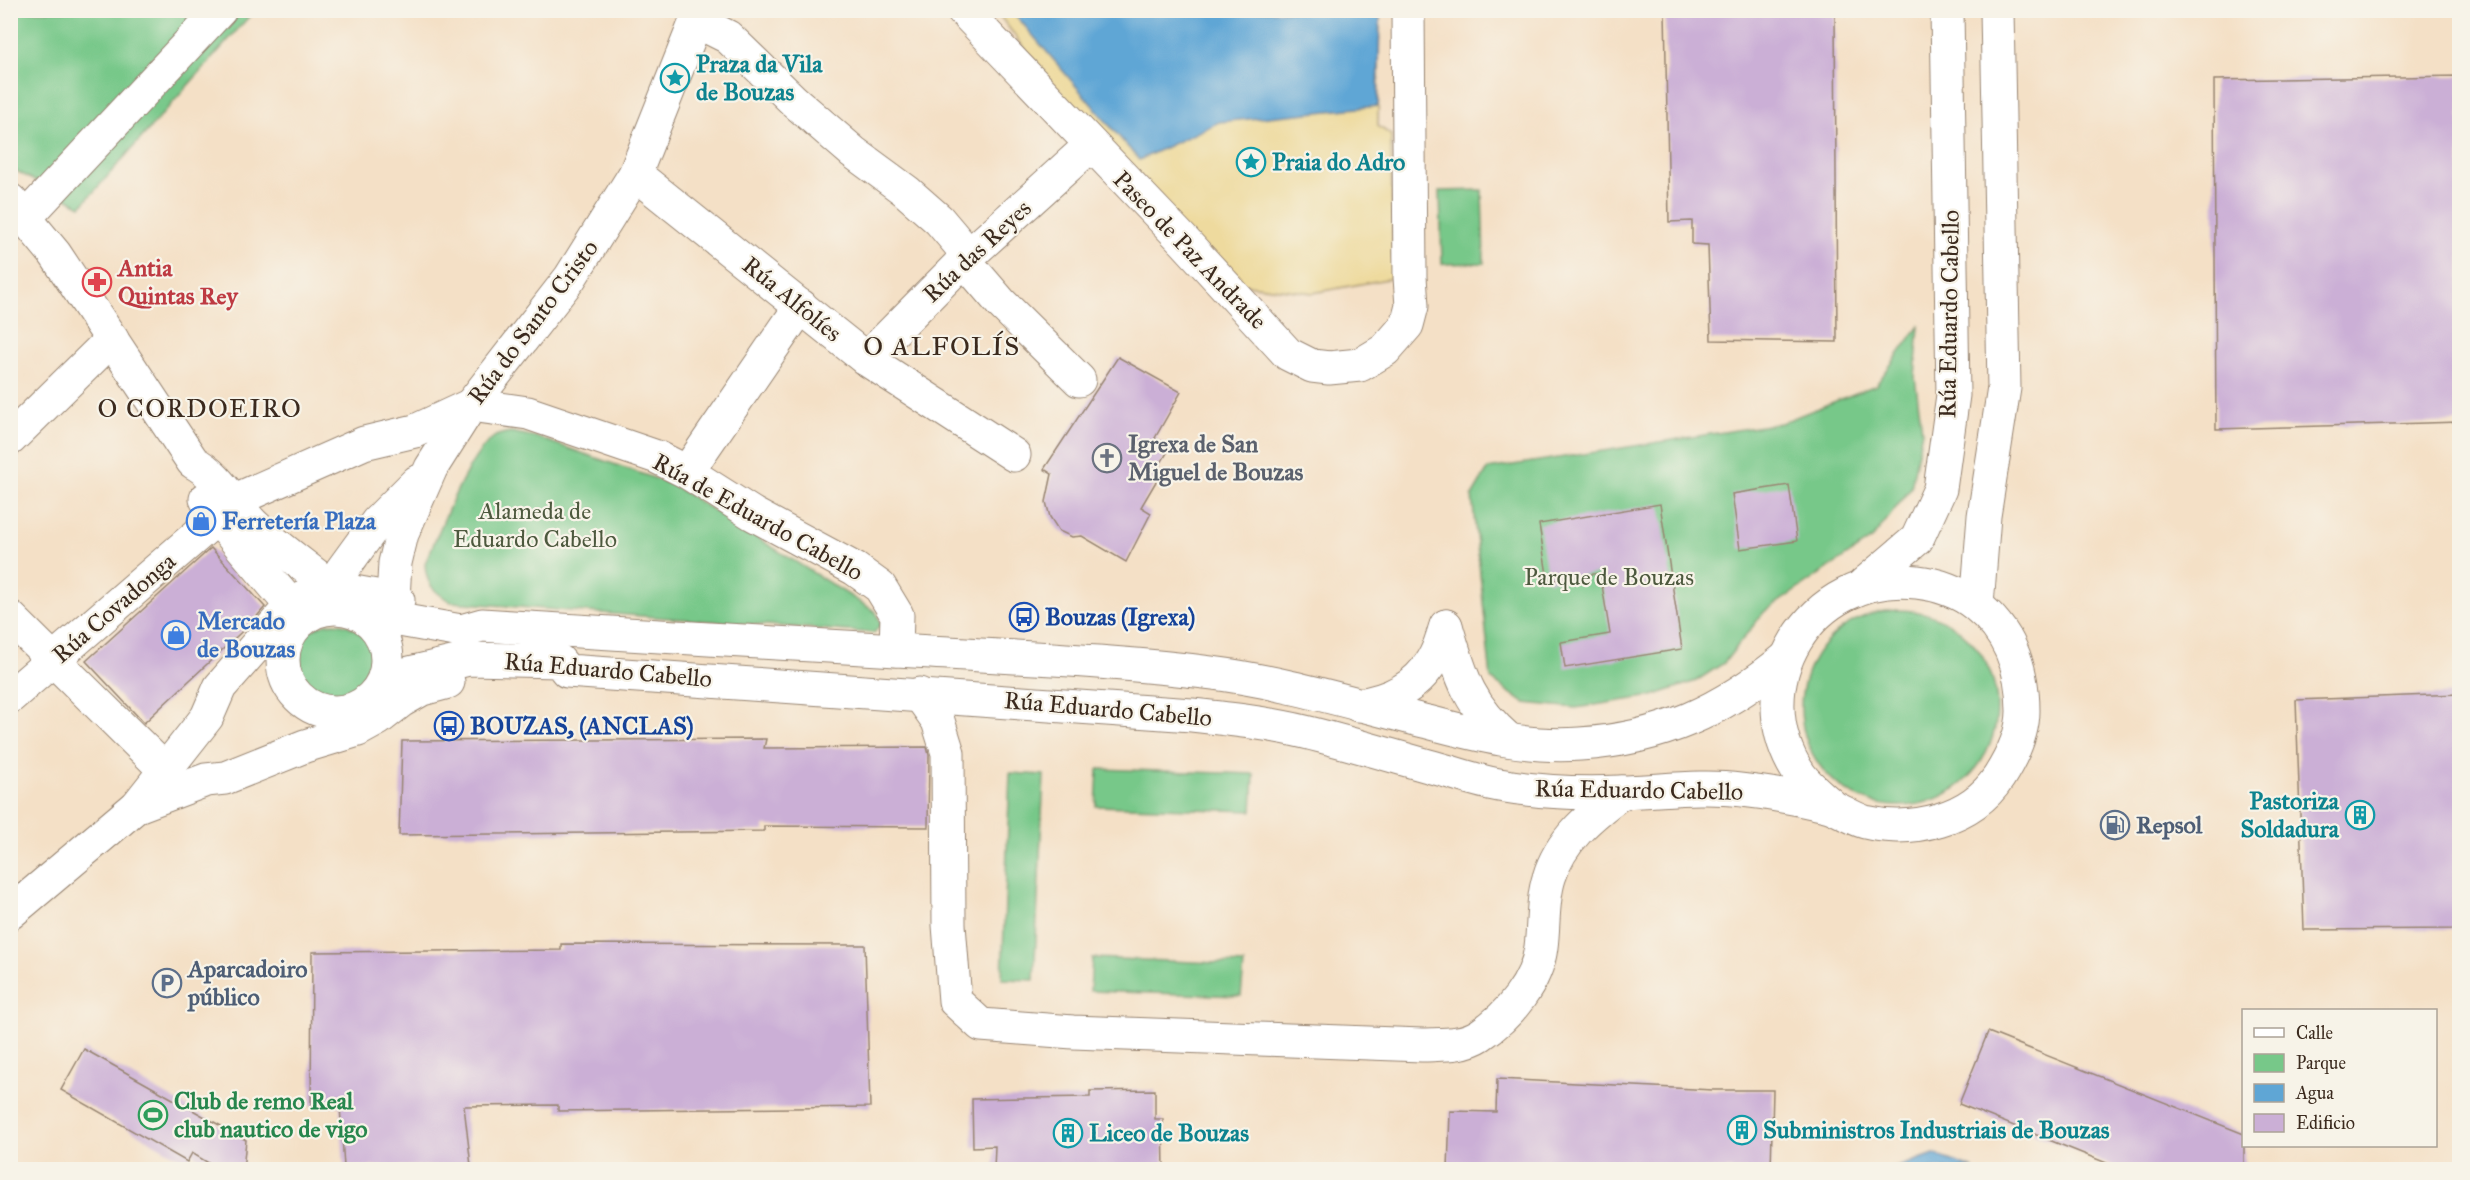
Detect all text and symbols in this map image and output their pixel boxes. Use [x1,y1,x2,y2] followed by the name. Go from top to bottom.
[696,49,823,107] place label: Praza da Vila de Bouzas
[659,62,691,94] place icon: Praza da Vila de Bouzas
[1235,146,1267,178] place icon: Praia do Adro
[1272,147,1405,177] place label: Praia do Adro
[1107,164,1273,336] street label: Paseo de Paz Andrade
[917,193,1037,309] street label: Rúa das Reyes
[1932,209,1966,419] street label: Rúa Eduardo Cabello
[461,234,605,410] street label: Rúa do Santo Cristo
[736,250,848,348] street label: Rúa Alfolíes
[116,253,239,311] place label: Antia Quintas Rey
[81,266,113,298] pharmacy icon: Antia Quintas Rey
[863,330,1021,362] district label: O ALFOLÍS
[98,392,302,424] district label: O CORDOEIRO
[1128,429,1304,487] place label: Igrexa de San Miguel de Bouzas
[1091,442,1123,474] church icon: Igrexa de San Miguel de Bouzas
[648,447,868,587] street label: Rúa de Eduardo Cabello
[453,496,617,554] park label: Alameda de Eduardo Cabello
[185,505,217,537] shop icon: Ferretería Plaza
[222,506,377,536] place label: Ferretería Plaza
[46,546,182,670] street label: Rúa Covadonga
[1524,562,1694,592] park label: Parque de Bouzas
[1008,601,1040,633] bus stop icon: Bouzas (Igrexa)
[1045,602,1196,632] place label: Bouzas (Igrexa)
[197,606,295,664] place label: Mercado de Bouzas
[160,619,192,651] shop icon: Mercado de Bouzas
[503,646,713,694] street label: Rúa Eduardo Cabello
[1003,685,1213,733] street label: Rúa Eduardo Cabello
[433,710,465,742] bus stop icon: BOUZAS, (ANCLAS)
[470,711,694,741] place label: BOUZAS, (ANCLAS)
[1534,773,1744,807] street label: Rúa Eduardo Cabello
[2240,786,2340,844] place label: Pastoriza Soldadura
[2344,799,2376,831] building icon: Pastoriza Soldadura
[2099,809,2131,841] fuel station icon: Repsol
[2136,810,2203,840] place label: Repsol
[186,954,308,1012] place label: Aparcadoiro público
[151,967,183,999] parking icon: Aparcadoiro público
[2242,1009,2437,1147] legend
[2296,1022,2333,1044] text: Calle
[2296,1052,2346,1075] text: Parque
[2295,1082,2334,1105] text: Agua
[174,1086,367,1144] place label: Club de remo Real club nautico de vigo
[137,1099,169,1131] sports icon: Club de remo Real club nautico de vigo
[2296,1112,2355,1134] text: Edificio
[1726,1114,1758,1146] building icon: Subministros Industriais de Bouzas
[1763,1115,2110,1145] place label: Subministros Industriais de Bouzas
[1052,1117,1084,1149] building icon: Liceo de Bouzas
[1089,1118,1249,1148] place label: Liceo de Bouzas

